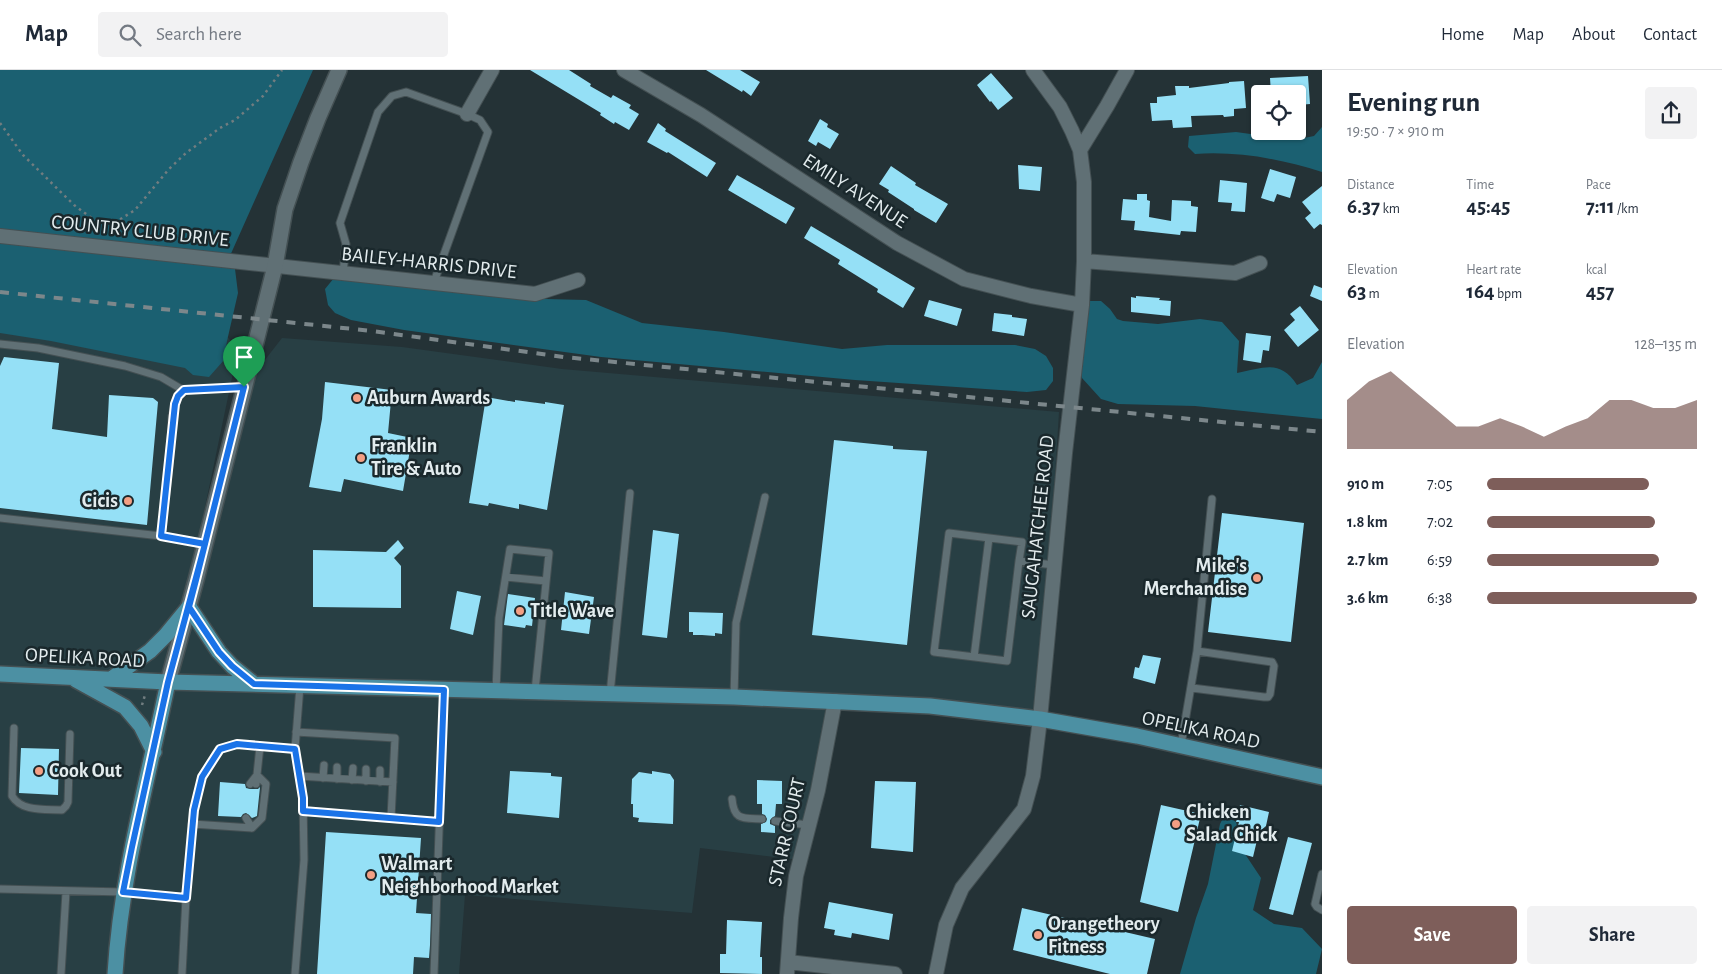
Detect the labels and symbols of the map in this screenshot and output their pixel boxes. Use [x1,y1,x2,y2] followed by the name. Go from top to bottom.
[799,150,911,232] street label: EMILY AVENUE
[50,212,230,250] street label: COUNTRY CLUB DRIVE
[340,244,518,282] street label: BAILEY-HARRIS DRIVE
[223,336,265,387] pin
[367,388,491,408] place label: Auburn Awards
[351,392,363,404] marker: Auburn Awards
[1018,434,1058,620] street label: SAUGAHATCHEE ROAD
[371,436,462,479] place label: Franklin Tire & Auto
[355,452,367,464] marker: Franklin Tire & Auto
[82,491,118,511] place label: Cicis
[122,495,134,507] marker: Cicis
[1144,556,1247,599] place label: Mike's Merchandise
[1251,572,1263,584] marker: Mike's Merchandise
[530,601,614,621] place label: Title Wave
[514,605,526,617] marker: Title Wave
[25,645,146,671] street label: OPELIKA ROAD
[1140,708,1262,752] street label: OPELIKA ROAD
[49,761,122,781] place label: Cook Out
[33,765,45,777] marker: Cook Out
[765,776,809,888] street label: STARR COURT
[1186,802,1278,845] place label: Chicken Salad Chick
[1170,818,1182,830] marker: Chicken Salad Chick
[381,854,559,897] place label: Walmart Neighborhood Market
[365,869,377,881] marker: Walmart Neighborhood Market
[1048,914,1160,957] place label: Orangetheory Fitness
[1032,929,1044,941] marker: Orangetheory Fitness

